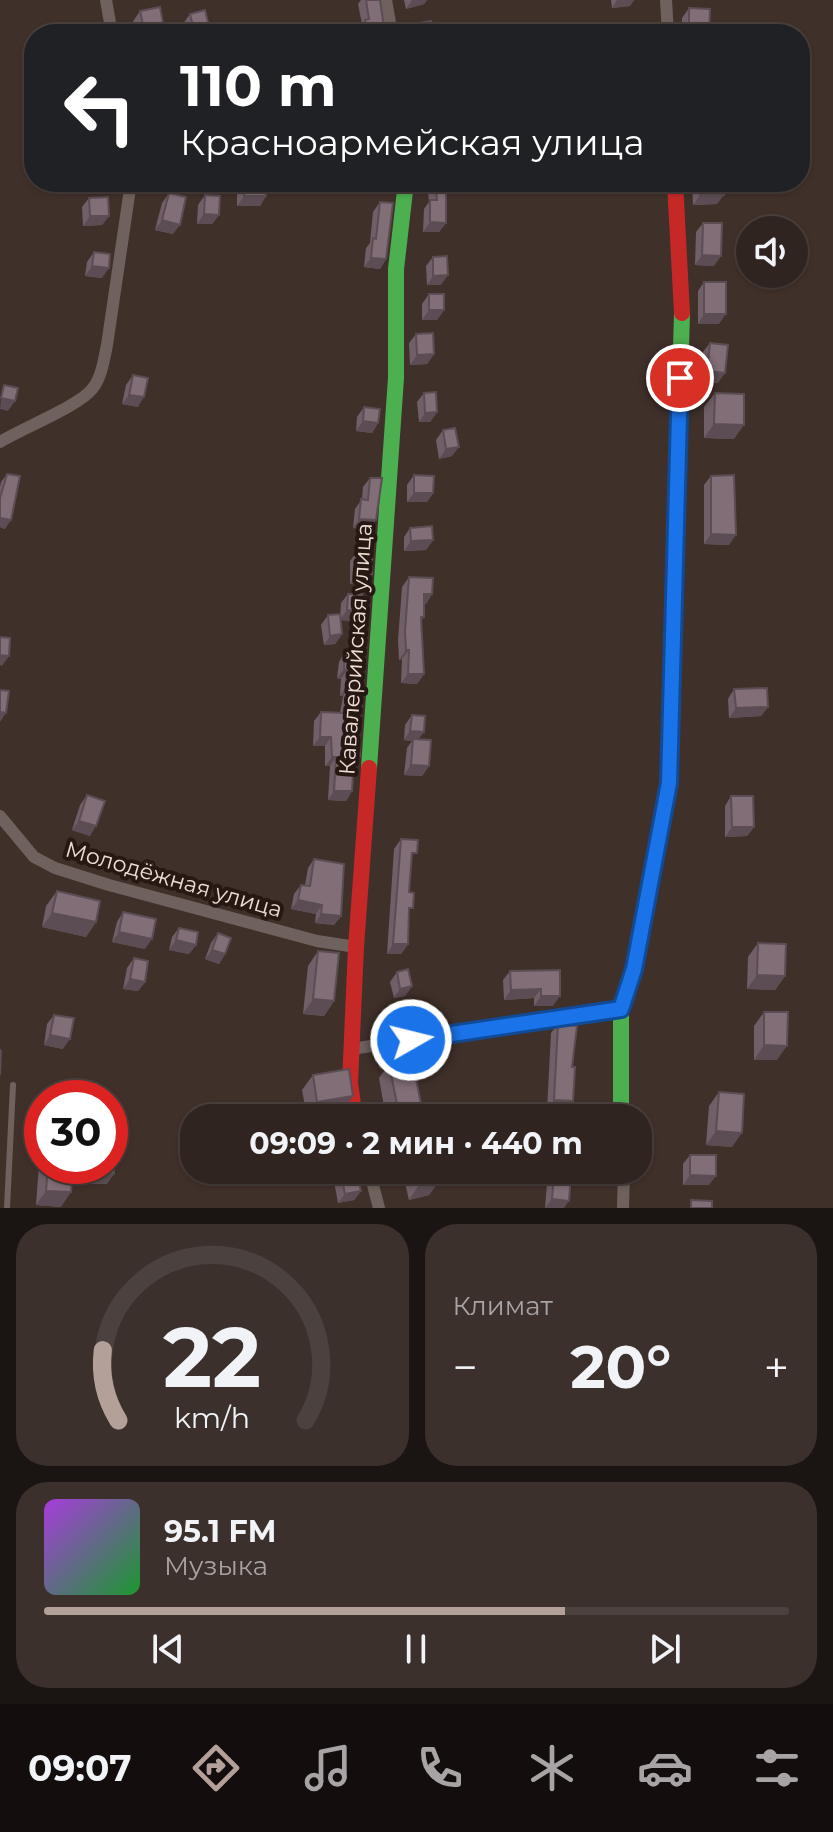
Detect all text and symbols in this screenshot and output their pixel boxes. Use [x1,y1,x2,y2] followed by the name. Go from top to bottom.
[180,52,337,120] text: 110 m
[48,56,152,160] icon: left
[180,120,644,164] text: Красноармейская улица
[736,216,808,288] map controls
[736,216,808,288] button: sound
[646,344,714,412] pin
[658,356,702,400] icon: arrive
[333,522,378,776] street label: Кавалерийская улица
[62,836,285,923] street label: Молодёжная улица
[369,998,453,1082] position arrow
[24,1080,128,1184] speed limit sign: 30
[249,1125,583,1162] text: 09:09 · 2 мин · 440 m
[453,1290,553,1322] text: Климат
[163,1306,261,1408] text: 22
[570,1330,671,1403] text: 20°
[453,1340,478,1394] text: −
[764,1340,789,1394] text: +
[174,1400,250,1435] text: km/h
[164,1513,276,1550] text: 95.1 FM
[164,1550,268,1582] text: Музыка
[146,1627,190,1671] icon: previous
[394,1627,438,1671] icon: pause
[643,1627,687,1671] icon: next
[188,1740,244,1796] icon: directions
[300,1740,356,1796] icon: music
[412,1740,468,1796] icon: phone
[524,1740,580,1796] icon: climate
[637,1740,693,1796] icon: car
[749,1740,805,1796] icon: filters
[28,1746,132,1790] text: 09:07

